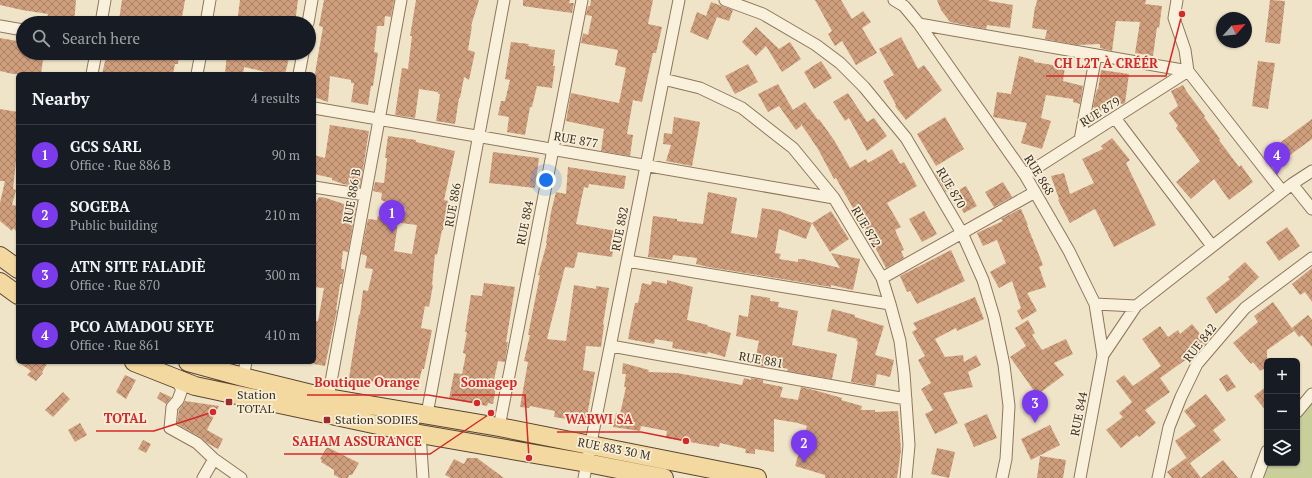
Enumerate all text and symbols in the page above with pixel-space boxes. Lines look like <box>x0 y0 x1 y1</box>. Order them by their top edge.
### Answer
north arrow <box>1216 12 1252 48</box>
search box <box>16 16 316 60</box>
icon: search <box>30 27 52 49</box>
text: Search here <box>62 28 140 48</box>
callout: CH L2T À CRÉÉR <box>1046 51 1166 76</box>
text: CH L2T À CRÉÉR <box>1054 54 1158 72</box>
text: Nearby <box>32 87 90 110</box>
text: 4 results <box>251 89 300 107</box>
street label: RUE 879 <box>1077 93 1123 130</box>
street label: RUE 877 <box>553 128 599 151</box>
text: GCS SARL <box>70 136 141 156</box>
pin: 4 <box>1264 142 1290 175</box>
text: 1 <box>41 146 49 164</box>
text: 90 m <box>272 146 300 164</box>
street label: RUE 868 <box>1021 152 1058 198</box>
text: Office · Rue 886 B <box>70 156 171 174</box>
street label: RUE 870 <box>933 165 969 211</box>
street label: RUE 886 B <box>339 167 364 224</box>
your location <box>536 170 556 190</box>
street label: RUE 886 <box>441 181 464 228</box>
text: SOGEBA <box>70 196 130 216</box>
street label: RUE 884 <box>513 199 536 246</box>
pin: 1 <box>379 200 405 233</box>
street label: RUE 872 <box>848 204 884 250</box>
street label: RUE 882 <box>608 205 631 252</box>
text: 2 <box>41 206 49 224</box>
text: 210 m <box>265 206 300 224</box>
text: Public building <box>70 216 157 234</box>
text: ATN SITE FALADIÈ <box>70 256 206 276</box>
text: 3 <box>41 266 49 284</box>
text: 300 m <box>265 266 300 284</box>
text: Office · Rue 870 <box>70 276 160 294</box>
text: PCO AMADOU SEYE <box>70 316 214 336</box>
street label: RUE 842 <box>1180 320 1219 365</box>
text: 4 <box>41 326 49 344</box>
text: 410 m <box>265 326 300 344</box>
text: Office · Rue 861 <box>70 336 160 354</box>
street label: RUE 881 <box>738 348 784 371</box>
map controls <box>1264 358 1300 466</box>
button: + <box>1264 358 1300 394</box>
callout: Boutique Orange <box>307 370 428 395</box>
callout: Somagep <box>452 370 525 395</box>
text: Boutique Orange <box>314 373 420 391</box>
text: Somagep <box>461 373 517 391</box>
place label: Station TOTAL <box>237 387 276 416</box>
pin: 3 <box>1022 390 1048 423</box>
street label: RUE 844 <box>1067 390 1090 437</box>
button: − <box>1264 394 1300 430</box>
marker: Station TOTAL <box>224 397 234 407</box>
callout: TOTAL <box>96 406 154 431</box>
callout: WARWI SA <box>557 407 641 432</box>
text: TOTAL <box>104 409 147 427</box>
text: WARWI SA <box>565 410 634 428</box>
place label: Station SODIES <box>335 412 418 427</box>
marker: Station SODIES <box>322 415 332 425</box>
callout: SAHAM ASSURANCE <box>284 429 430 454</box>
pin: 2 <box>791 430 817 463</box>
button: layers <box>1264 430 1300 466</box>
text: SAHAM ASSURANCE <box>292 432 422 450</box>
street label: RUE 883 30 M <box>576 434 652 463</box>

